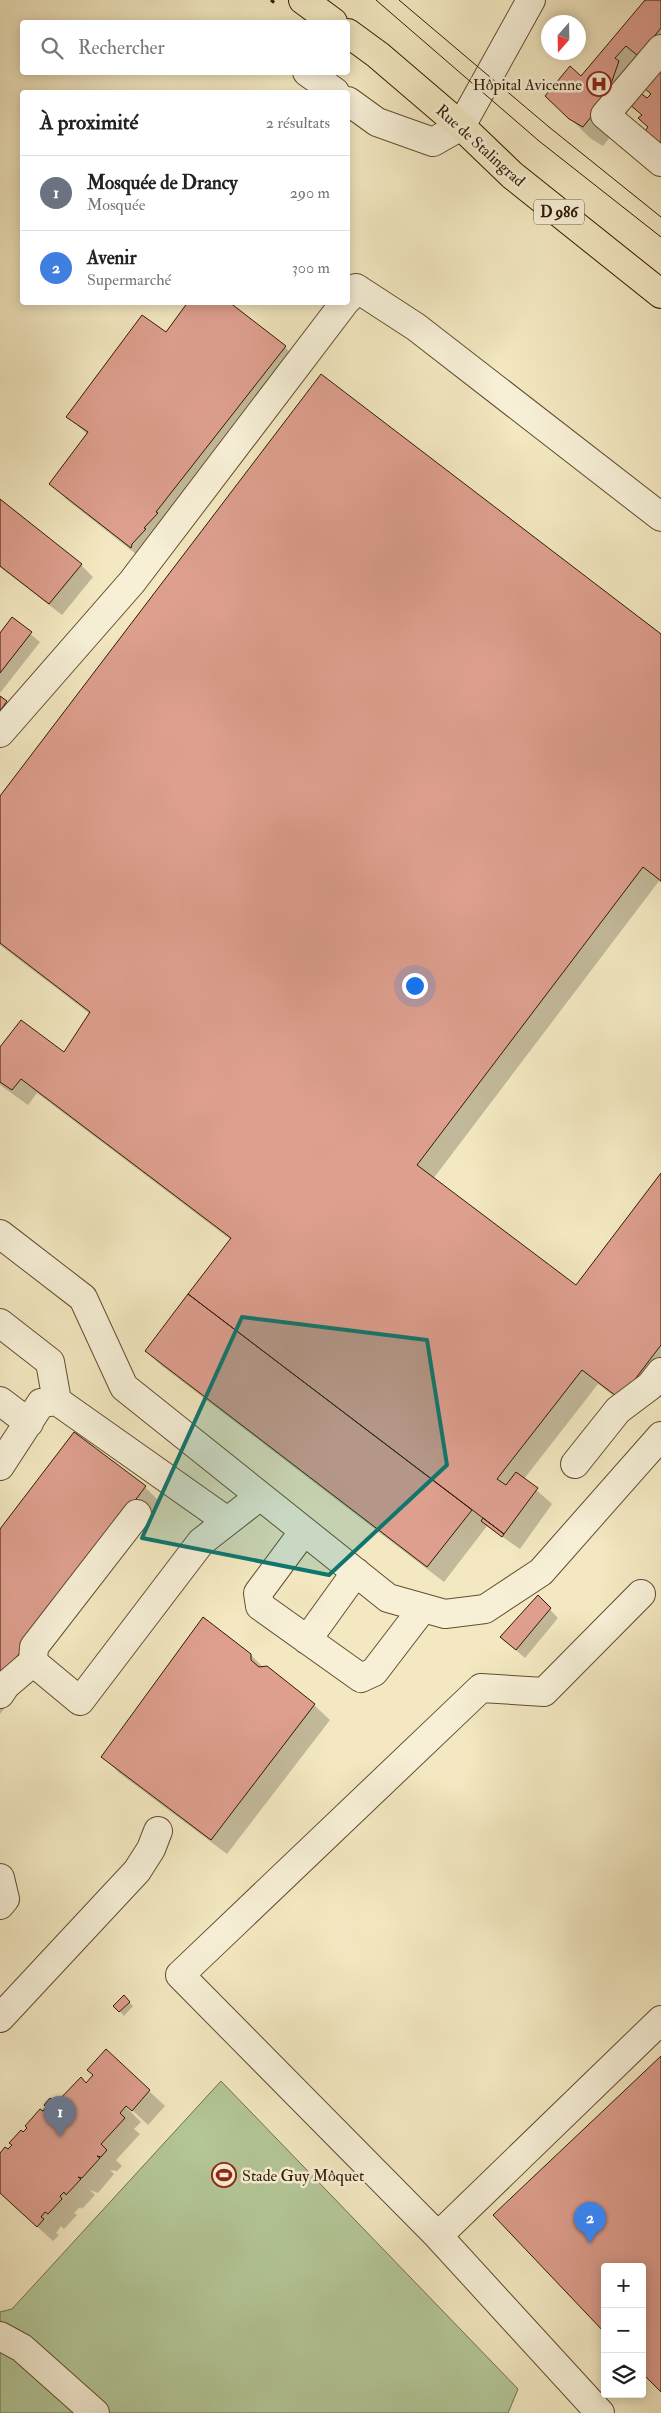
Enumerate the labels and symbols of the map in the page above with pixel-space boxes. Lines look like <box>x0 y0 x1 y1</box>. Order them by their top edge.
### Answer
north arrow <box>541 15 586 60</box>
hospital icon: Hôpital Avicenne <box>586 71 612 97</box>
place label: Hôpital Avicenne <box>473 75 582 96</box>
street label: Rue de Stalingrad <box>432 100 529 191</box>
road number: D 986 <box>534 200 584 224</box>
your location <box>402 973 428 999</box>
pin: 1 <box>44 2096 76 2137</box>
sports icon: Stade Guy Môquet <box>211 2162 237 2188</box>
place label: Stade Guy Môquet <box>242 2166 364 2186</box>
pin: 2 <box>574 2202 606 2243</box>

